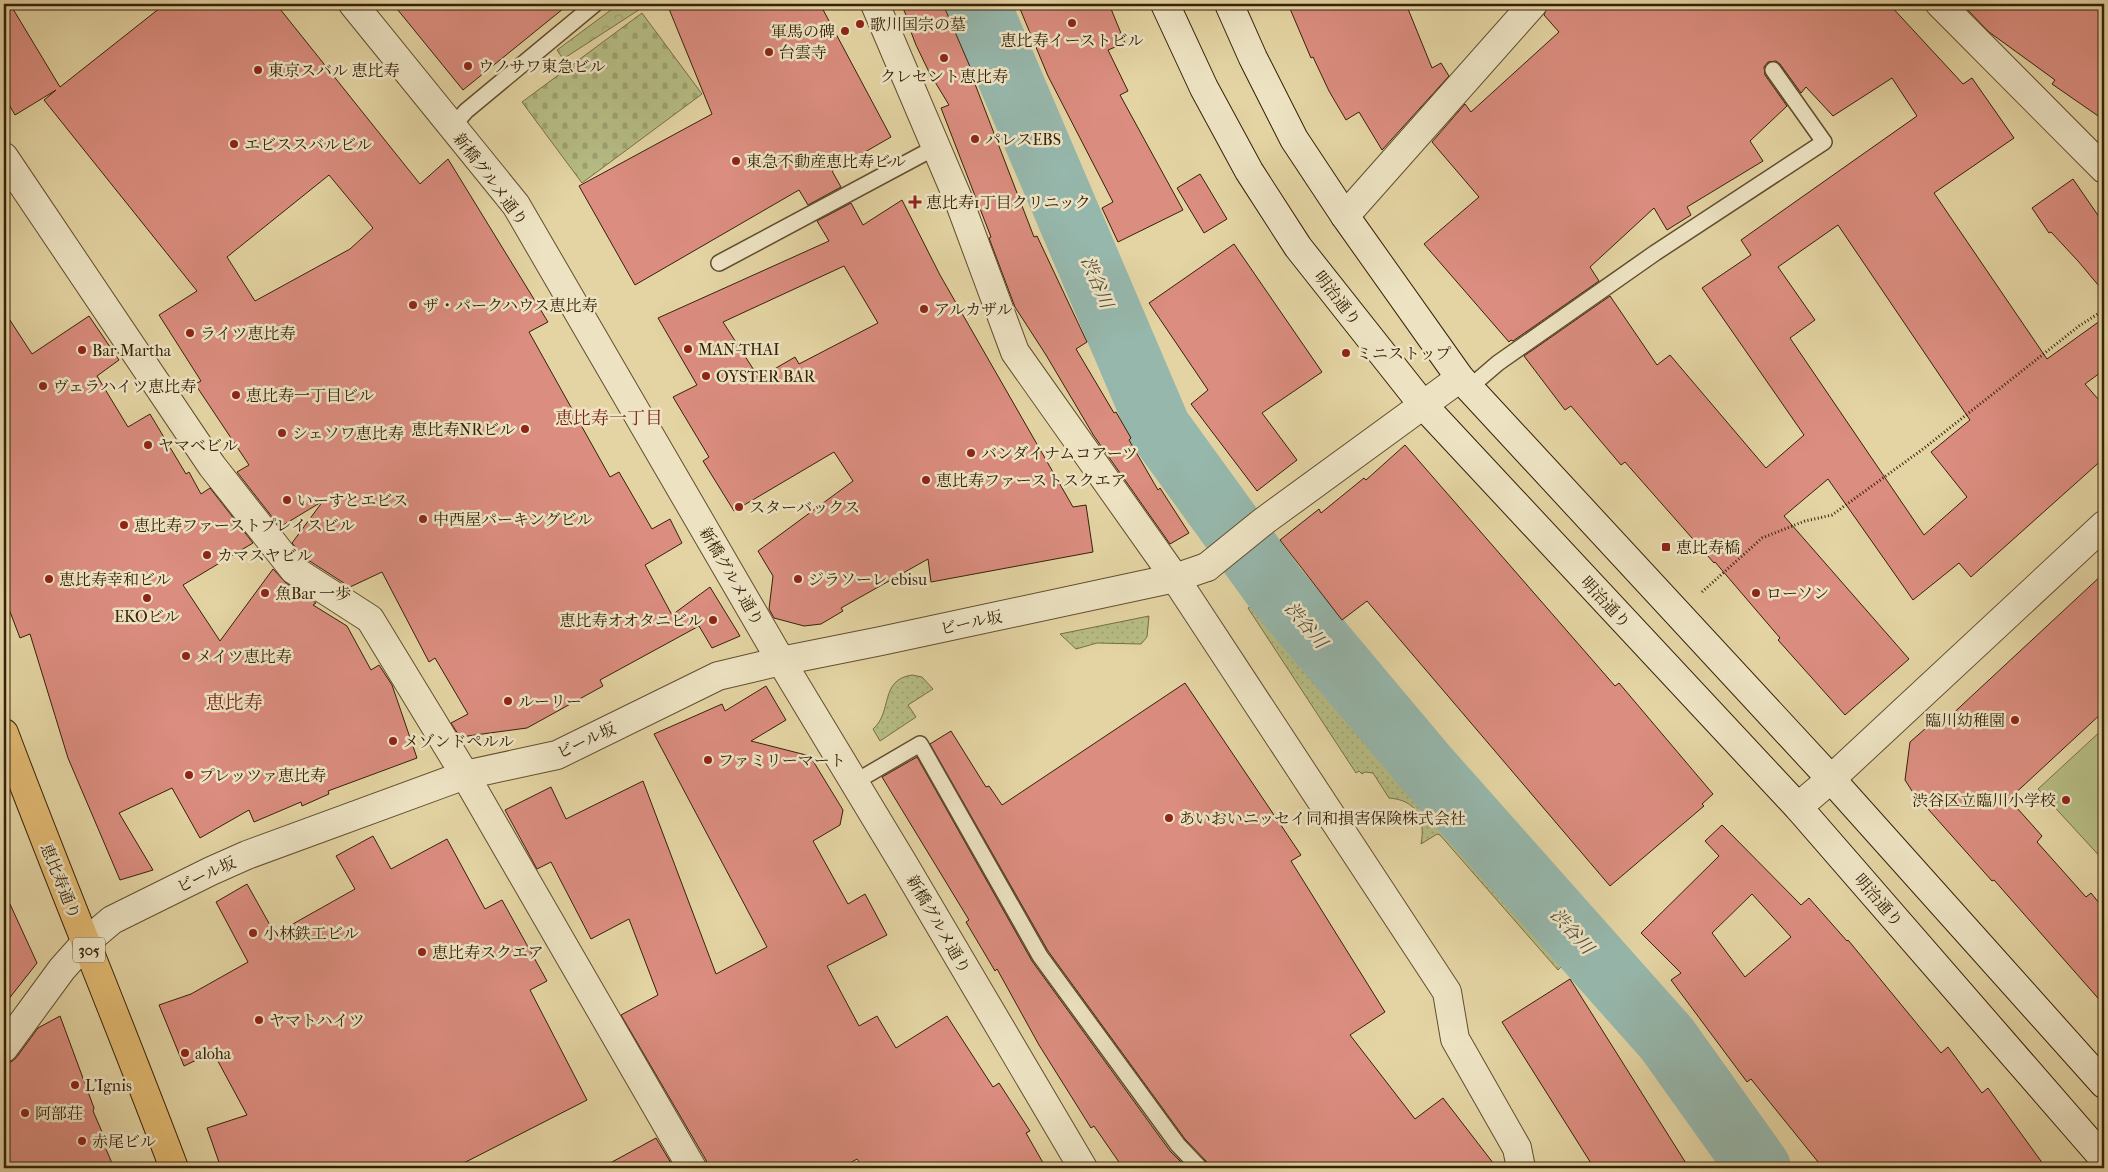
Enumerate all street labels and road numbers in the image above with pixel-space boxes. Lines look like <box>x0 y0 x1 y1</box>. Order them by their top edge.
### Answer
street label: 新橋グルメ通り <box>450 129 532 229</box>
street label: 明治通り <box>1310 267 1365 329</box>
street label: 新橋グルメ通り <box>696 523 768 629</box>
street label: 明治通り <box>1577 572 1634 632</box>
street label: ビール坂 <box>938 607 1004 638</box>
street label: ビール坂 <box>554 719 619 762</box>
street label: 恵比寿通り <box>37 841 84 922</box>
street label: ビール坂 <box>174 853 239 896</box>
street label: 明治通り <box>1850 870 1907 931</box>
street label: 新橋グルメ通り <box>903 871 975 977</box>
road number: 305 <box>73 938 105 962</box>

